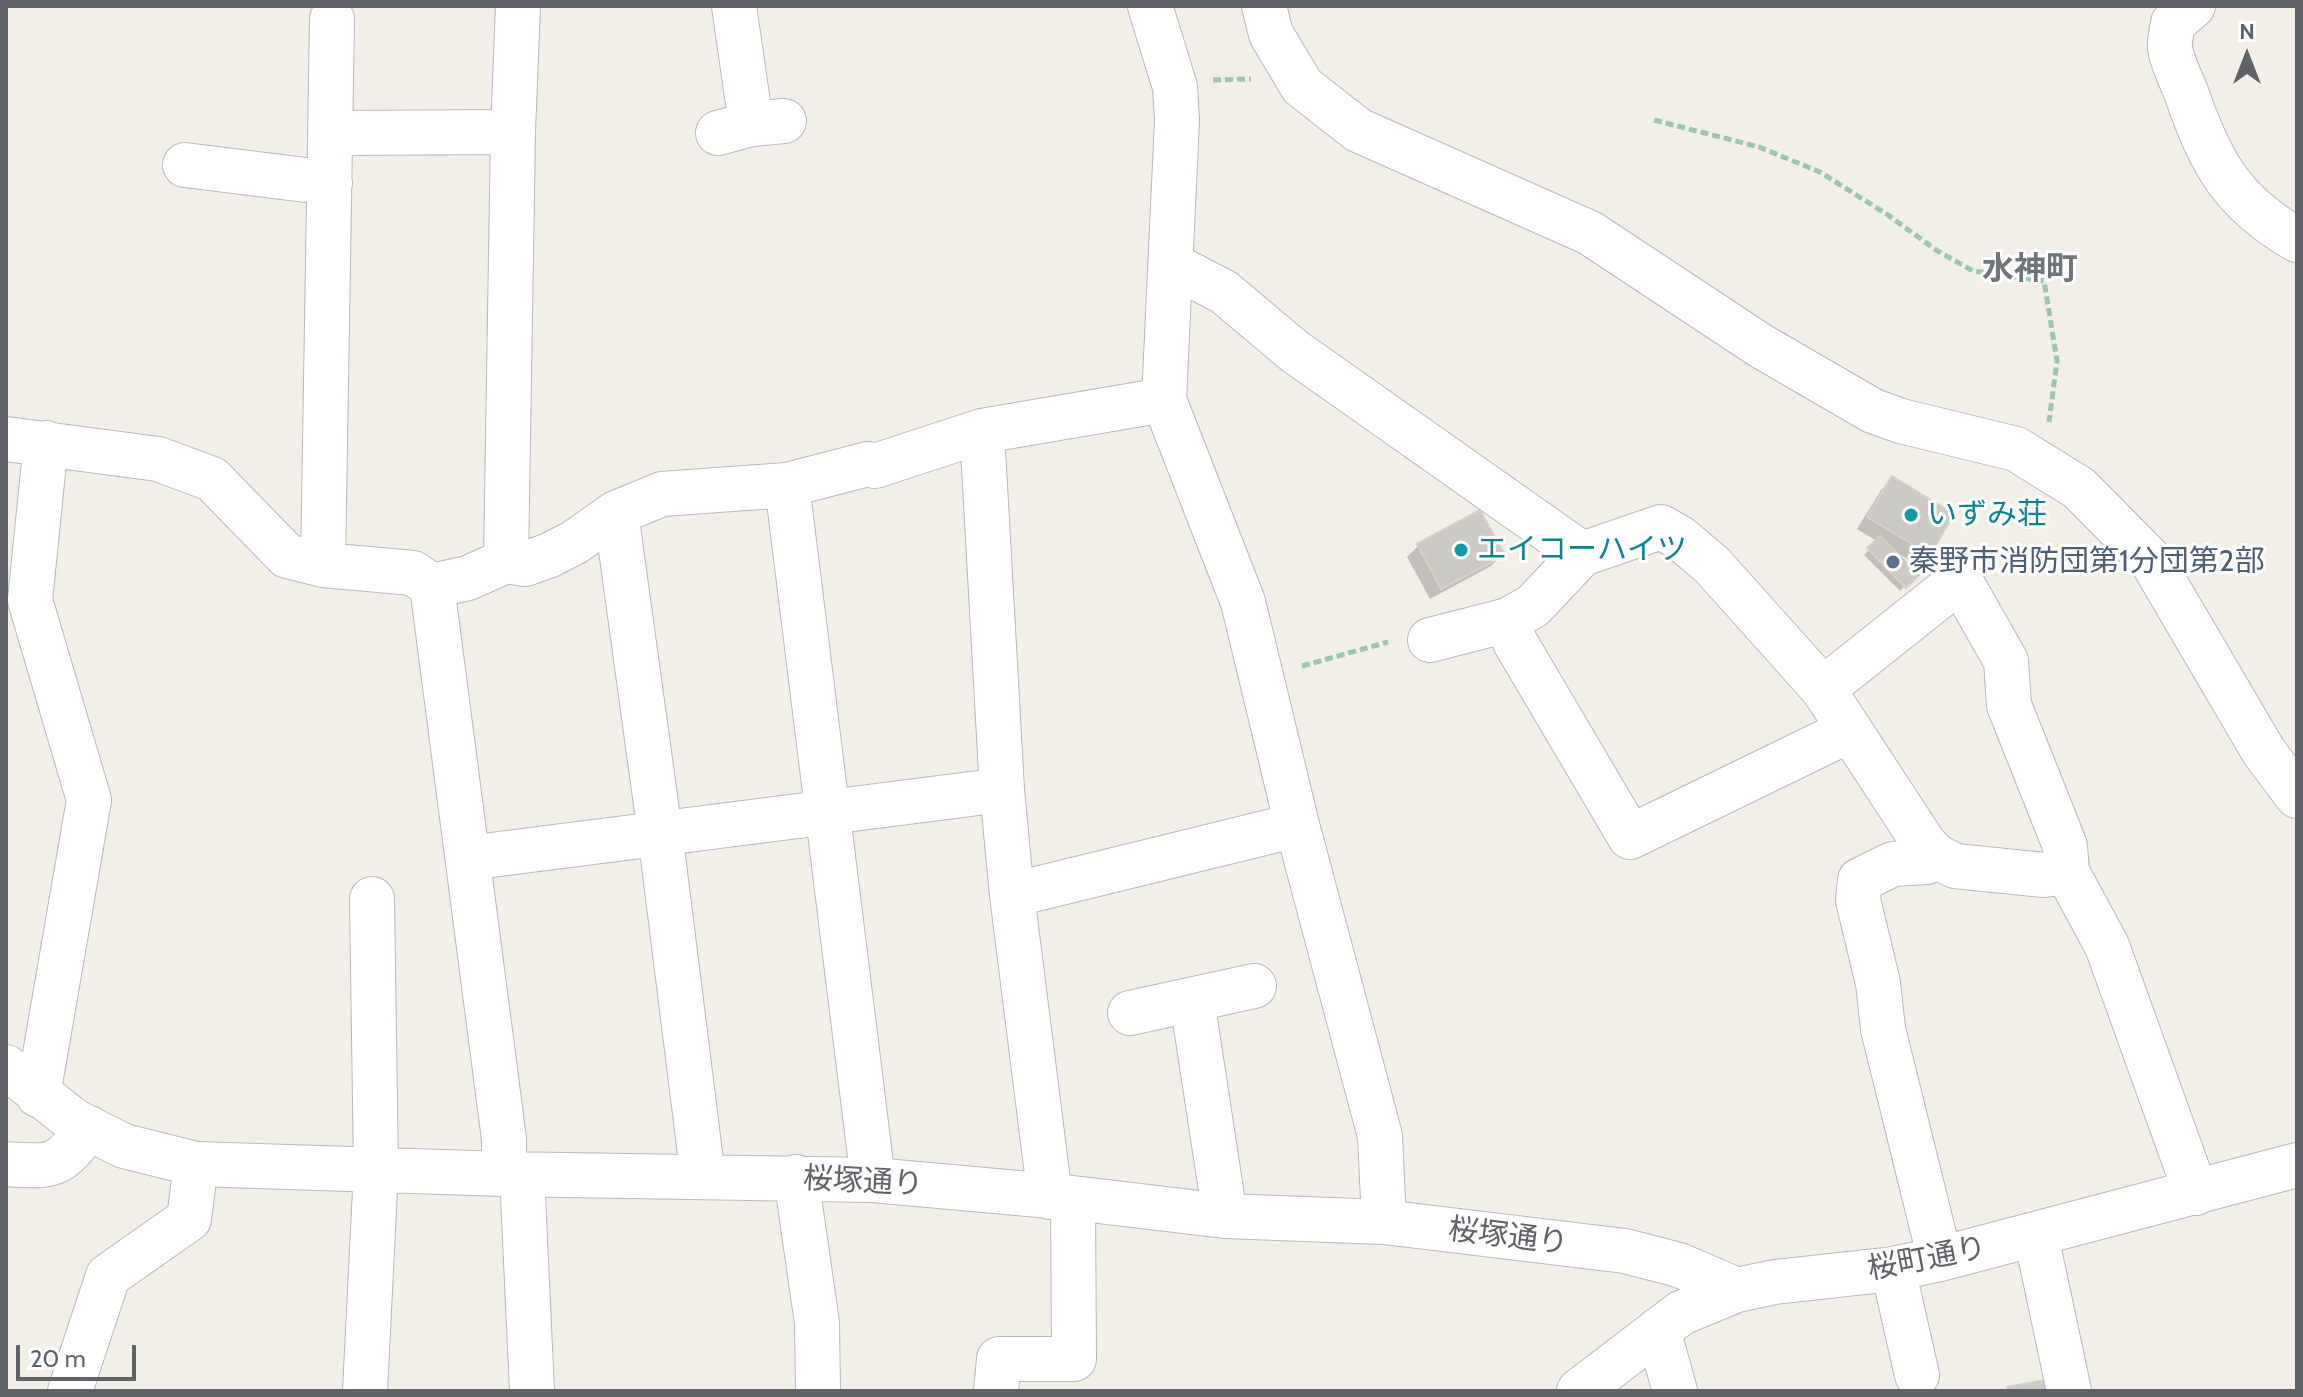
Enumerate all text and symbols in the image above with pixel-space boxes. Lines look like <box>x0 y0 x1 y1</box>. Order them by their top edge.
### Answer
north arrow <box>2207 16 2287 96</box>
text: N <box>2239 18 2255 45</box>
district label: 水神町 <box>1982 251 2078 289</box>
place label: いずみ荘 <box>1927 497 2047 533</box>
marker: いずみ荘 <box>1902 506 1920 524</box>
place label: エイコーハイツ <box>1477 532 1687 568</box>
marker: エイコーハイツ <box>1452 541 1470 559</box>
place label: 秦野市消防団第1分団第2部 <box>1909 544 2264 580</box>
marker: 秦野市消防団第1分団第2部 <box>1884 553 1902 571</box>
street label: 桜塚通り <box>802 1161 924 1203</box>
street label: 桜塚通り <box>1446 1212 1570 1262</box>
street label: 桜町通り <box>1865 1230 1989 1288</box>
scale bar <box>20 1329 140 1379</box>
text: 20 m <box>30 1344 86 1373</box>

